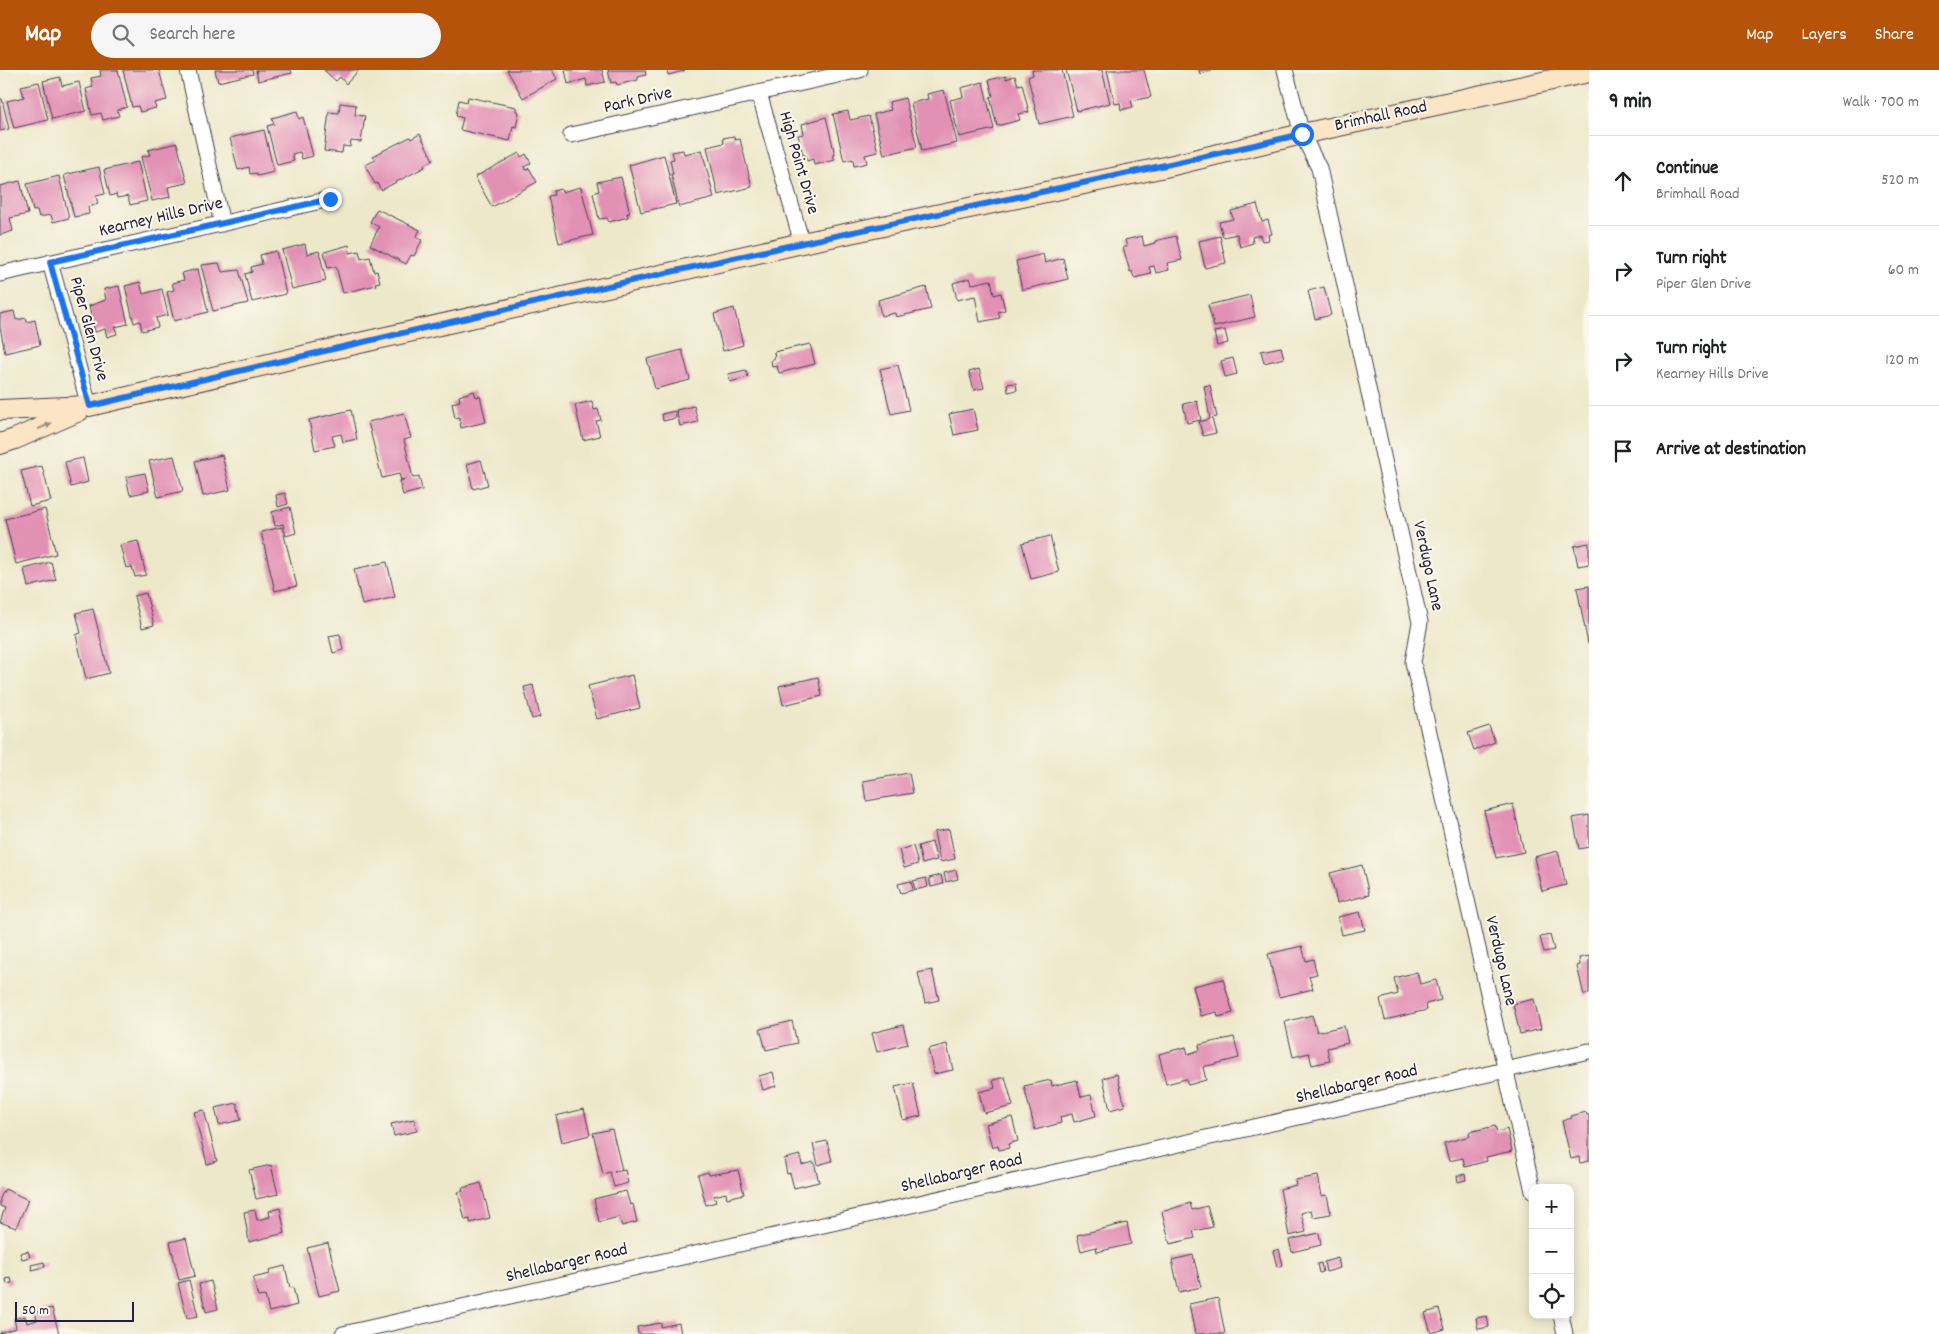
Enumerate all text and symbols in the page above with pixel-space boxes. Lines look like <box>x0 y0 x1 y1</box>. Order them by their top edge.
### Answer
search box <box>91 13 441 58</box>
text: Map <box>25 18 61 52</box>
icon: search <box>109 21 137 49</box>
text: Search here <box>149 22 235 49</box>
text: Map <box>1746 23 1773 48</box>
text: Layers <box>1801 23 1847 48</box>
text: Share <box>1875 23 1914 48</box>
street label: Park Drive <box>601 81 675 121</box>
text: 9 min <box>1609 88 1651 118</box>
text: Walk · 700 m <box>1843 91 1919 114</box>
street label: Brimhall Road <box>1332 95 1430 139</box>
street label: High Point Drive <box>771 109 825 217</box>
route start <box>1291 123 1314 146</box>
text: Continue <box>1656 156 1718 183</box>
icon: ahead <box>1609 167 1637 195</box>
text: 520 m <box>1881 169 1919 192</box>
text: Brimhall Road <box>1656 183 1739 206</box>
route end <box>319 188 342 211</box>
street label: Kearney Hills Drive <box>97 192 226 244</box>
text: Turn right <box>1656 246 1727 273</box>
icon: right <box>1609 257 1637 285</box>
text: 60 m <box>1888 259 1919 282</box>
text: Piper Glen Drive <box>1656 273 1751 296</box>
street label: Piper Glen Drive <box>62 274 114 384</box>
text: Turn right <box>1656 336 1727 363</box>
icon: right <box>1609 347 1637 375</box>
text: 120 m <box>1885 349 1919 372</box>
text: Kearney Hills Drive <box>1656 363 1768 386</box>
one-way arrow <box>38 421 52 429</box>
icon: arrive <box>1609 437 1637 465</box>
text: Arrive at destination <box>1656 437 1806 464</box>
street label: Verdugo Lane <box>1405 519 1449 613</box>
street label: Verdugo Lane <box>1478 914 1522 1008</box>
street label: Shellabarger Road <box>1294 1059 1420 1111</box>
street label: Shellabarger Road <box>899 1148 1025 1200</box>
map controls <box>1529 1184 1574 1319</box>
button: + <box>1529 1184 1574 1229</box>
button: − <box>1529 1229 1574 1274</box>
street label: Shellabarger Road <box>504 1238 630 1290</box>
button: locate <box>1529 1274 1574 1319</box>
scale bar <box>15 1299 134 1322</box>
text: 50 m <box>22 1301 49 1321</box>

